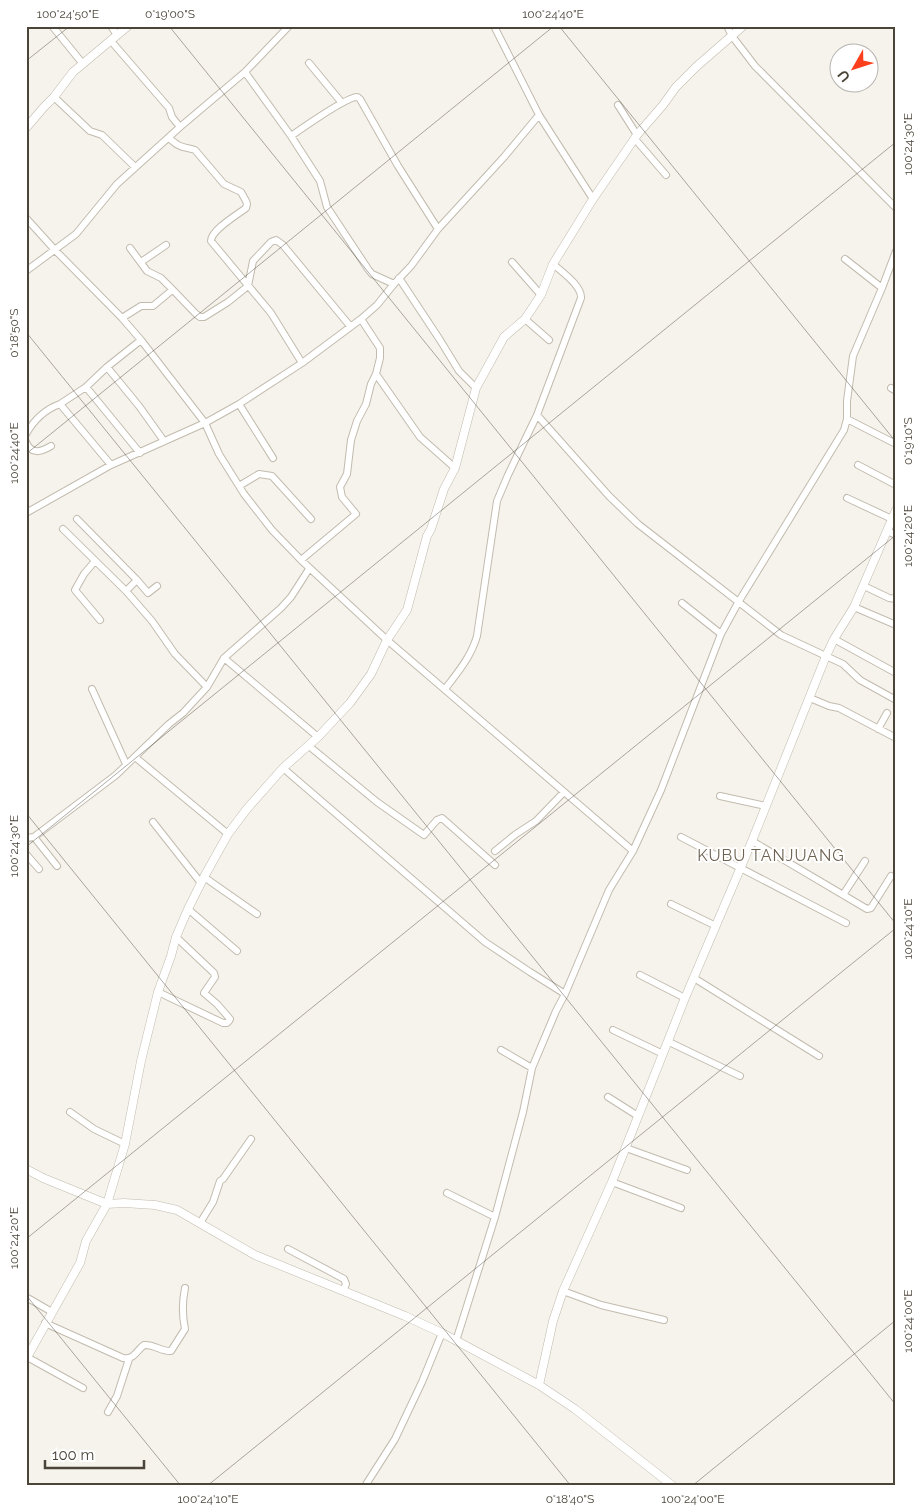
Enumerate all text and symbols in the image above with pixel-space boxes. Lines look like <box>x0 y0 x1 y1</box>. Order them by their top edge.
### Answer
text: 100°24'50"E <box>37 7 99 21</box>
text: 0°19'00"S <box>145 7 195 21</box>
text: 100°24'40"E <box>522 7 584 21</box>
north arrow <box>830 42 880 92</box>
text: U <box>834 67 853 85</box>
text: 100°24'30"E <box>901 113 915 175</box>
text: 0°18'50"S <box>7 308 21 358</box>
text: 0°19'10"S <box>901 417 915 465</box>
text: 100°24'40"E <box>7 422 21 484</box>
text: 100°24'20"E <box>901 505 915 567</box>
text: 100°24'30"E <box>7 815 21 877</box>
district label: KUBU TANJUANG <box>697 846 845 865</box>
text: 100°24'10"E <box>901 898 915 960</box>
text: 100°24'20"E <box>7 1207 21 1269</box>
text: 100°24'00"E <box>901 1289 915 1353</box>
scale bar <box>45 1437 144 1469</box>
text: 100 m <box>52 1446 94 1464</box>
text: 100°24'10"E <box>177 1492 239 1506</box>
text: 0°18'40"S <box>546 1492 594 1506</box>
text: 100°24'00"E <box>661 1492 725 1506</box>

